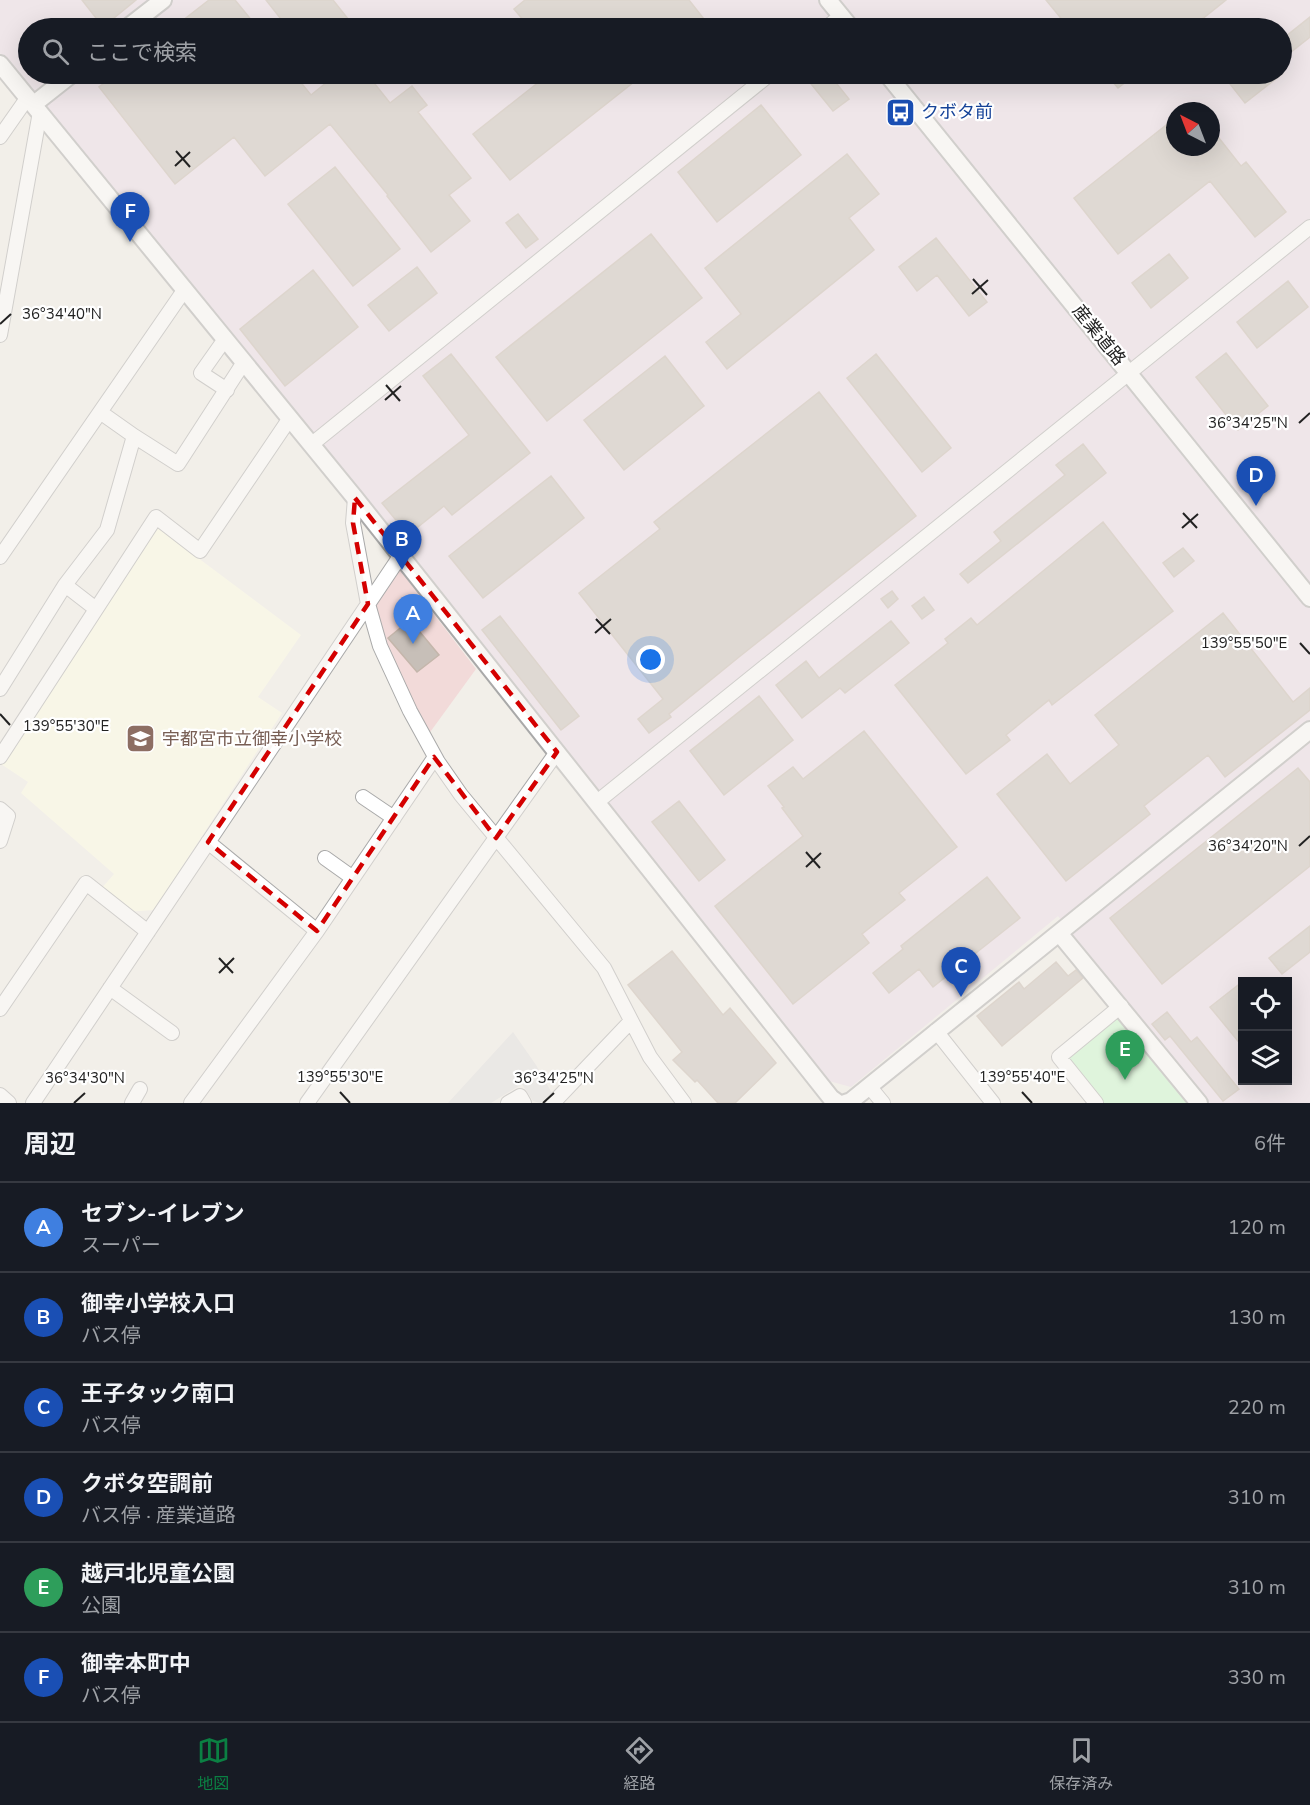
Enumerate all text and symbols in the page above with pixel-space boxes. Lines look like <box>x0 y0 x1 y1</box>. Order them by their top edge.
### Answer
search box <box>18 18 1292 84</box>
icon: search <box>39 35 72 68</box>
text: ここで検索 <box>87 38 197 68</box>
bus stop icon: クボタ前 <box>884 96 916 128</box>
place label: クボタ前 <box>921 100 993 124</box>
north arrow <box>1166 102 1220 156</box>
pin: F <box>110 192 150 242</box>
street label: 産業道路 <box>1067 299 1131 371</box>
text: 36°34'40"N <box>22 304 102 324</box>
text: 36°34'25"N <box>1208 413 1288 433</box>
pin: D <box>1236 456 1276 506</box>
pin: B <box>382 520 422 570</box>
pin: A <box>394 594 432 644</box>
text: 139°55'50"E <box>1201 633 1287 653</box>
your location <box>636 645 665 674</box>
text: 139°55'30"E <box>23 716 109 736</box>
school or university icon: 宇都宮市立御幸小学校 <box>125 723 157 755</box>
place label: 宇都宮市立御幸小学校 <box>162 727 342 751</box>
text: 36°34'20"N <box>1208 836 1288 856</box>
pin: C <box>942 948 980 997</box>
map controls <box>1238 977 1292 1085</box>
button: locate <box>1238 977 1292 1031</box>
pin: E <box>1106 1030 1144 1080</box>
button: layers <box>1238 1031 1292 1085</box>
text: 139°55'30"E <box>297 1067 383 1087</box>
text: 139°55'40"E <box>979 1067 1065 1087</box>
text: 36°34'30"N <box>45 1068 125 1088</box>
text: 36°34'25"N <box>514 1068 594 1088</box>
text: 周辺 <box>24 1127 76 1162</box>
text: 6件 <box>1254 1130 1286 1157</box>
text: セブン-イレブン <box>81 1199 245 1229</box>
text: A <box>36 1214 51 1241</box>
text: 120 m <box>1228 1214 1286 1241</box>
text: スーパー <box>81 1232 161 1259</box>
text: 御幸小学校入口 <box>81 1289 235 1319</box>
text: B <box>37 1304 50 1331</box>
text: 130 m <box>1228 1304 1286 1331</box>
text: バス停 <box>81 1322 141 1349</box>
text: 王子タック南口 <box>81 1379 235 1409</box>
text: C <box>37 1394 50 1421</box>
text: 220 m <box>1228 1394 1286 1421</box>
text: バス停 <box>81 1412 141 1439</box>
text: クボタ空調前 <box>81 1469 213 1499</box>
text: D <box>36 1484 51 1511</box>
text: 310 m <box>1228 1484 1286 1511</box>
text: バス停 · 産業道路 <box>81 1502 236 1529</box>
text: 越戸北児童公園 <box>81 1559 235 1589</box>
text: E <box>38 1574 49 1601</box>
text: 310 m <box>1228 1574 1286 1601</box>
text: 公園 <box>81 1592 121 1619</box>
text: 御幸本町中 <box>81 1649 191 1679</box>
text: F <box>38 1664 49 1691</box>
text: 330 m <box>1228 1664 1286 1691</box>
text: バス停 <box>81 1682 141 1709</box>
tab: 地図 <box>197 1734 230 1795</box>
tab: 経路 <box>623 1734 656 1795</box>
tab: 保存済み <box>1049 1734 1113 1795</box>

